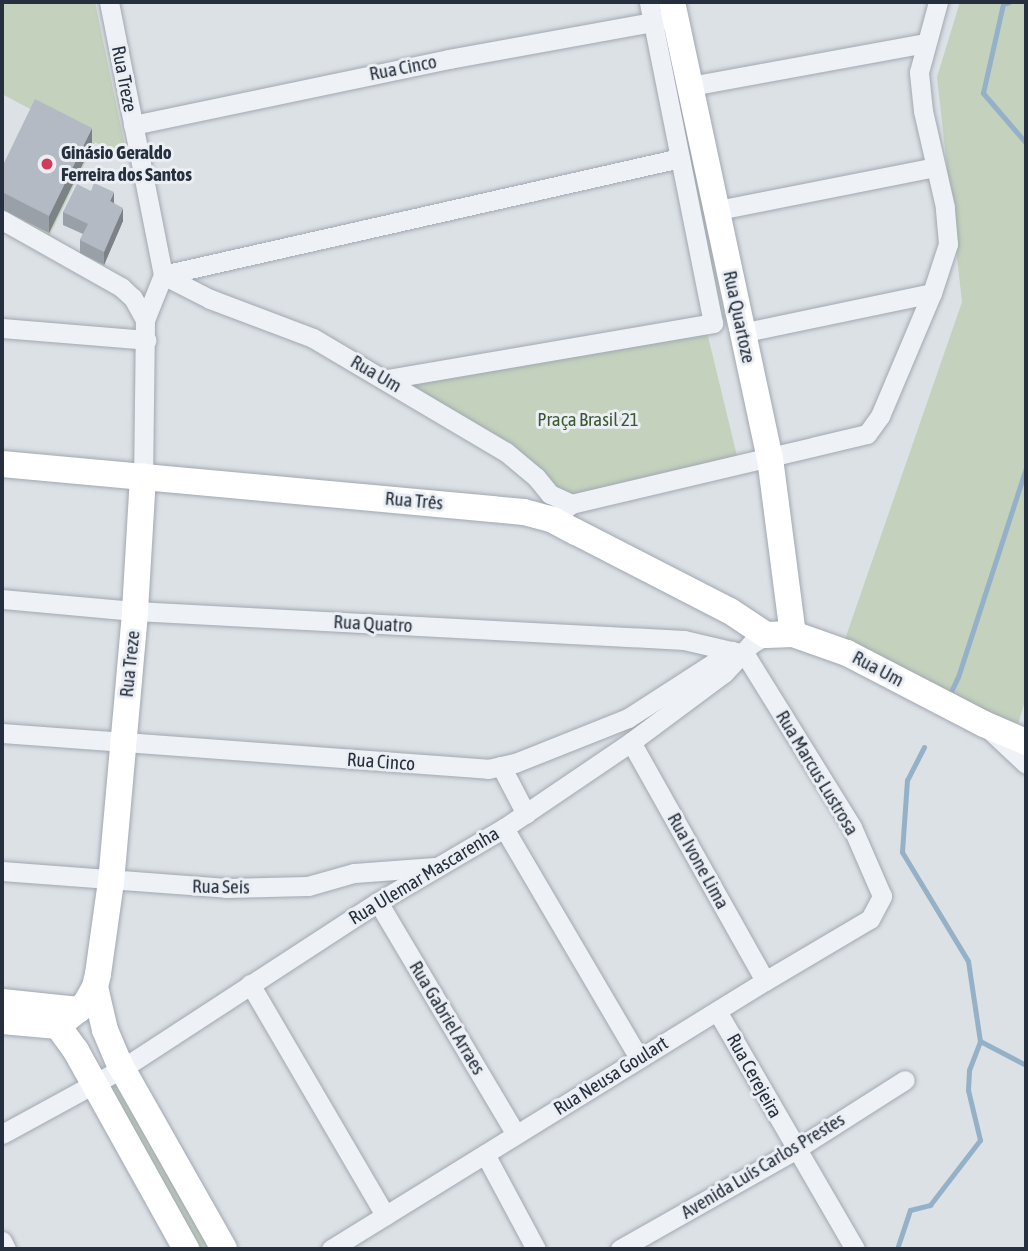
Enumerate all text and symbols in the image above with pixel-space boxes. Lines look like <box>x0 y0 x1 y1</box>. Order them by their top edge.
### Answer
street label: Rua Treze <box>106 44 142 114</box>
street label: Rua Cinco <box>367 50 439 86</box>
place label: Ginásio Geraldo Ferreira dos Santos <box>61 142 192 186</box>
marker: Ginásio Geraldo Ferreira dos Santos <box>39 156 55 172</box>
street label: Rua Quartoze <box>718 269 760 365</box>
street label: Rua Um <box>346 350 406 398</box>
park label: Praça Brasil 21 <box>537 409 639 431</box>
street label: Rua Três <box>384 487 444 515</box>
street label: Rua Quatro <box>333 611 413 637</box>
street label: Rua Treze <box>115 630 145 698</box>
street label: Rua Um <box>848 646 908 692</box>
street label: Rua Marcus Lustrosa <box>771 706 863 840</box>
street label: Rua Cinco <box>346 748 416 776</box>
street label: Rua Ivone Lima <box>662 809 734 913</box>
street label: Rua Ulemar Mascarenha <box>345 822 503 930</box>
street label: Rua Seis <box>192 875 250 899</box>
street label: Rua Gabriel Arraes <box>404 957 490 1079</box>
street label: Rua Cerejeira <box>721 1030 787 1122</box>
street label: Rua Neusa Goulart <box>550 1032 672 1120</box>
street label: Avenida Luís Carlos Prestes <box>677 1108 849 1224</box>

